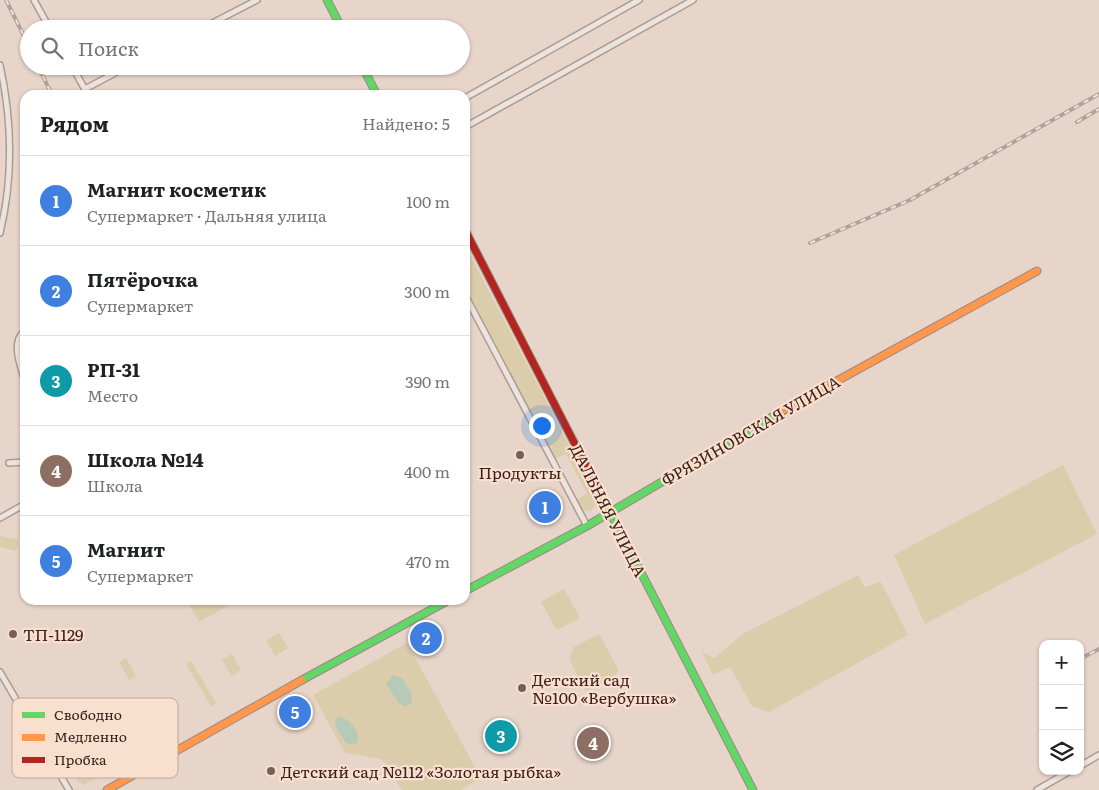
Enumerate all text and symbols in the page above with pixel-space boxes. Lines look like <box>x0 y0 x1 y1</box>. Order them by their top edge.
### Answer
search box <box>20 20 470 75</box>
icon: search <box>38 34 66 62</box>
text: Поиск <box>78 34 139 62</box>
text: Рядом <box>40 107 109 138</box>
text: Найдено: 5 <box>362 111 450 135</box>
text: Магнит косметик <box>87 175 266 203</box>
text: 1 <box>53 189 59 213</box>
text: 100 m <box>406 189 450 213</box>
text: Супермаркет · Дальняя улица <box>87 203 327 227</box>
text: Пятёрочка <box>87 265 198 293</box>
text: 2 <box>52 279 60 303</box>
text: 300 m <box>404 279 450 303</box>
text: Супермаркет <box>87 293 193 317</box>
text: РП-31 <box>87 355 140 383</box>
text: 3 <box>52 369 60 393</box>
text: 390 m <box>405 369 450 393</box>
street label: ФРЯЗИНОВСКАЯ УЛИЦА <box>656 369 844 491</box>
text: Место <box>87 383 138 407</box>
your location <box>529 413 555 439</box>
street label: ДАЛЬНЯЯ УЛИЦА <box>565 439 653 581</box>
text: Школа №14 <box>87 445 204 473</box>
marker: Продукты <box>514 449 526 461</box>
text: 4 <box>51 459 61 483</box>
text: 400 m <box>404 459 450 483</box>
place label: Продукты <box>479 460 561 484</box>
text: Школа <box>87 473 143 497</box>
pin: 1 <box>529 488 561 526</box>
text: Магнит <box>87 535 165 563</box>
text: 5 <box>52 549 60 573</box>
text: 470 m <box>406 549 450 573</box>
text: Супермаркет <box>87 563 193 587</box>
pin: 2 <box>410 619 442 657</box>
place label: ТП-1129 <box>23 622 83 646</box>
marker: ТП-1129 <box>7 628 19 640</box>
map controls <box>1039 640 1084 775</box>
button: + <box>1039 640 1084 685</box>
place label: Детский сад №100 «Вербушка» <box>532 667 677 709</box>
marker: Детский сад №100 «Вербушка» <box>516 682 528 694</box>
button: − <box>1039 685 1084 730</box>
pin: 5 <box>279 693 311 731</box>
legend <box>12 698 178 778</box>
text: Свободно <box>54 704 122 724</box>
pin: 3 <box>485 717 517 755</box>
pin: 4 <box>577 724 609 762</box>
text: Медленно <box>54 726 127 746</box>
button: layers <box>1039 730 1084 775</box>
text: Пробка <box>54 749 107 769</box>
place label: Детский сад №112 «Золотая рыбка» <box>281 759 561 783</box>
marker: Детский сад №112 «Золотая рыбка» <box>265 765 277 777</box>

